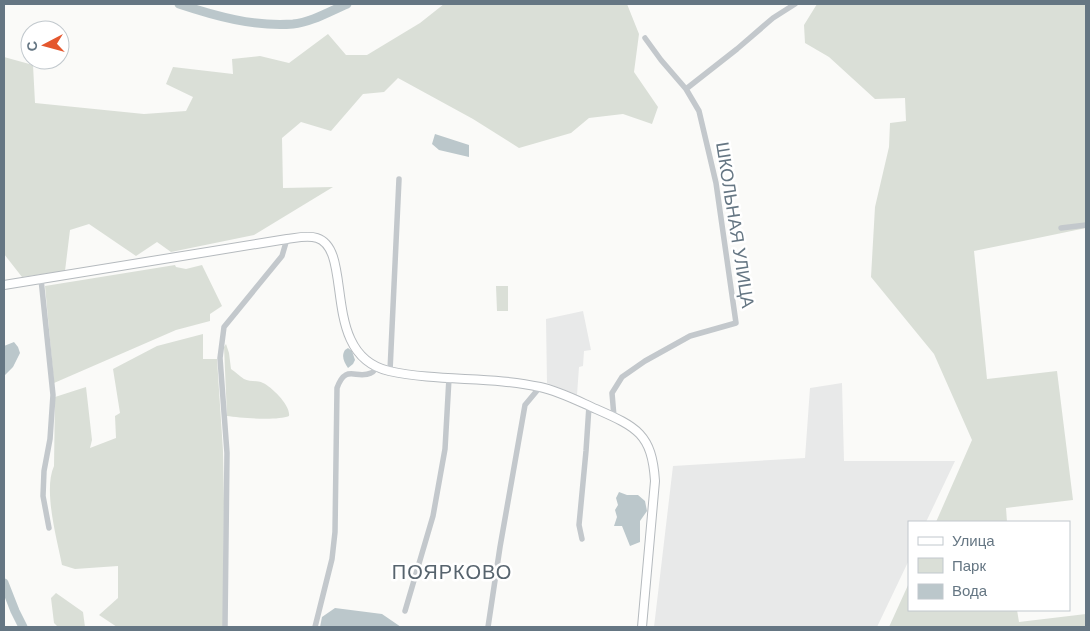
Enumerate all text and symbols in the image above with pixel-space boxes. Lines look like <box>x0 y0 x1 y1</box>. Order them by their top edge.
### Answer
north arrow <box>20 20 70 70</box>
text: С <box>24 40 41 52</box>
street label: ШКОЛЬНАЯ УЛИЦА <box>712 140 758 310</box>
legend <box>908 521 1070 611</box>
text: Улица <box>952 532 995 549</box>
text: Парк <box>952 557 986 574</box>
district label: ПОЯРКОВО <box>392 561 512 583</box>
text: Вода <box>952 582 988 599</box>

